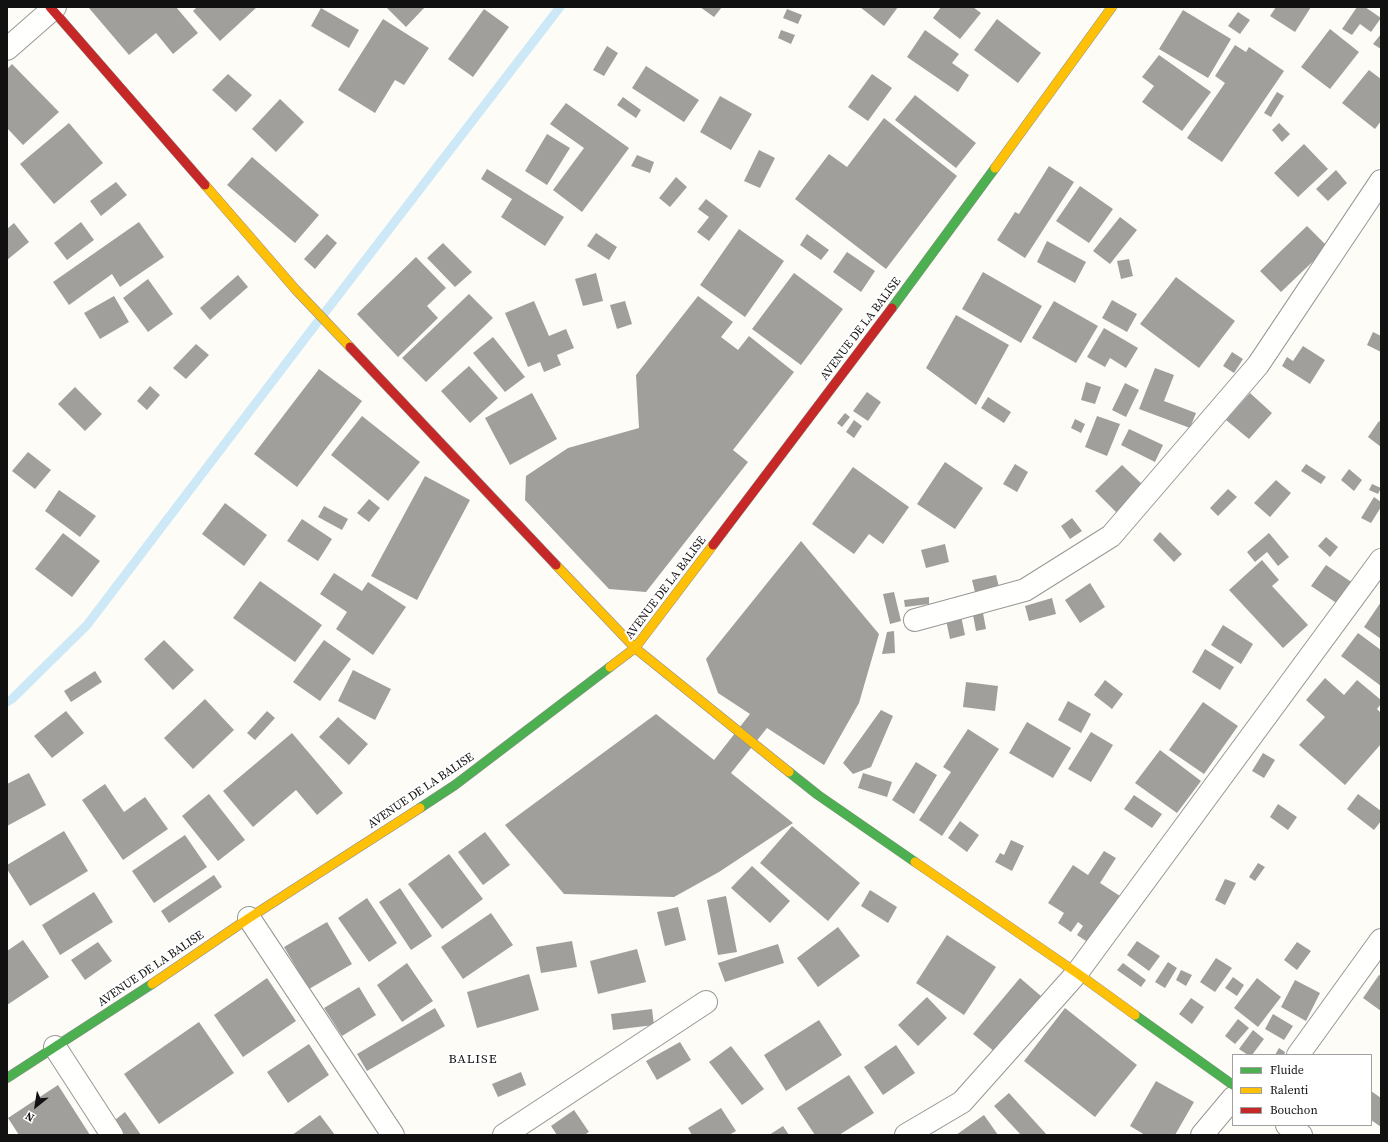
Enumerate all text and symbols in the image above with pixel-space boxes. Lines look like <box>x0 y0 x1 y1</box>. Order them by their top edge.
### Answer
street label: AVENUE DE LA BALISE <box>818 275 904 383</box>
street label: AVENUE DE LA BALISE <box>623 534 709 642</box>
street label: AVENUE DE LA BALISE <box>365 750 477 832</box>
street label: AVENUE DE LA BALISE <box>95 928 207 1010</box>
district label: BALISE <box>449 1052 497 1068</box>
legend <box>1232 1054 1372 1126</box>
text: Fluide <box>1270 1062 1304 1078</box>
text: Ralenti <box>1270 1082 1308 1098</box>
north arrow <box>16 1086 56 1126</box>
text: Bouchon <box>1270 1102 1318 1118</box>
text: N <box>23 1108 37 1125</box>

